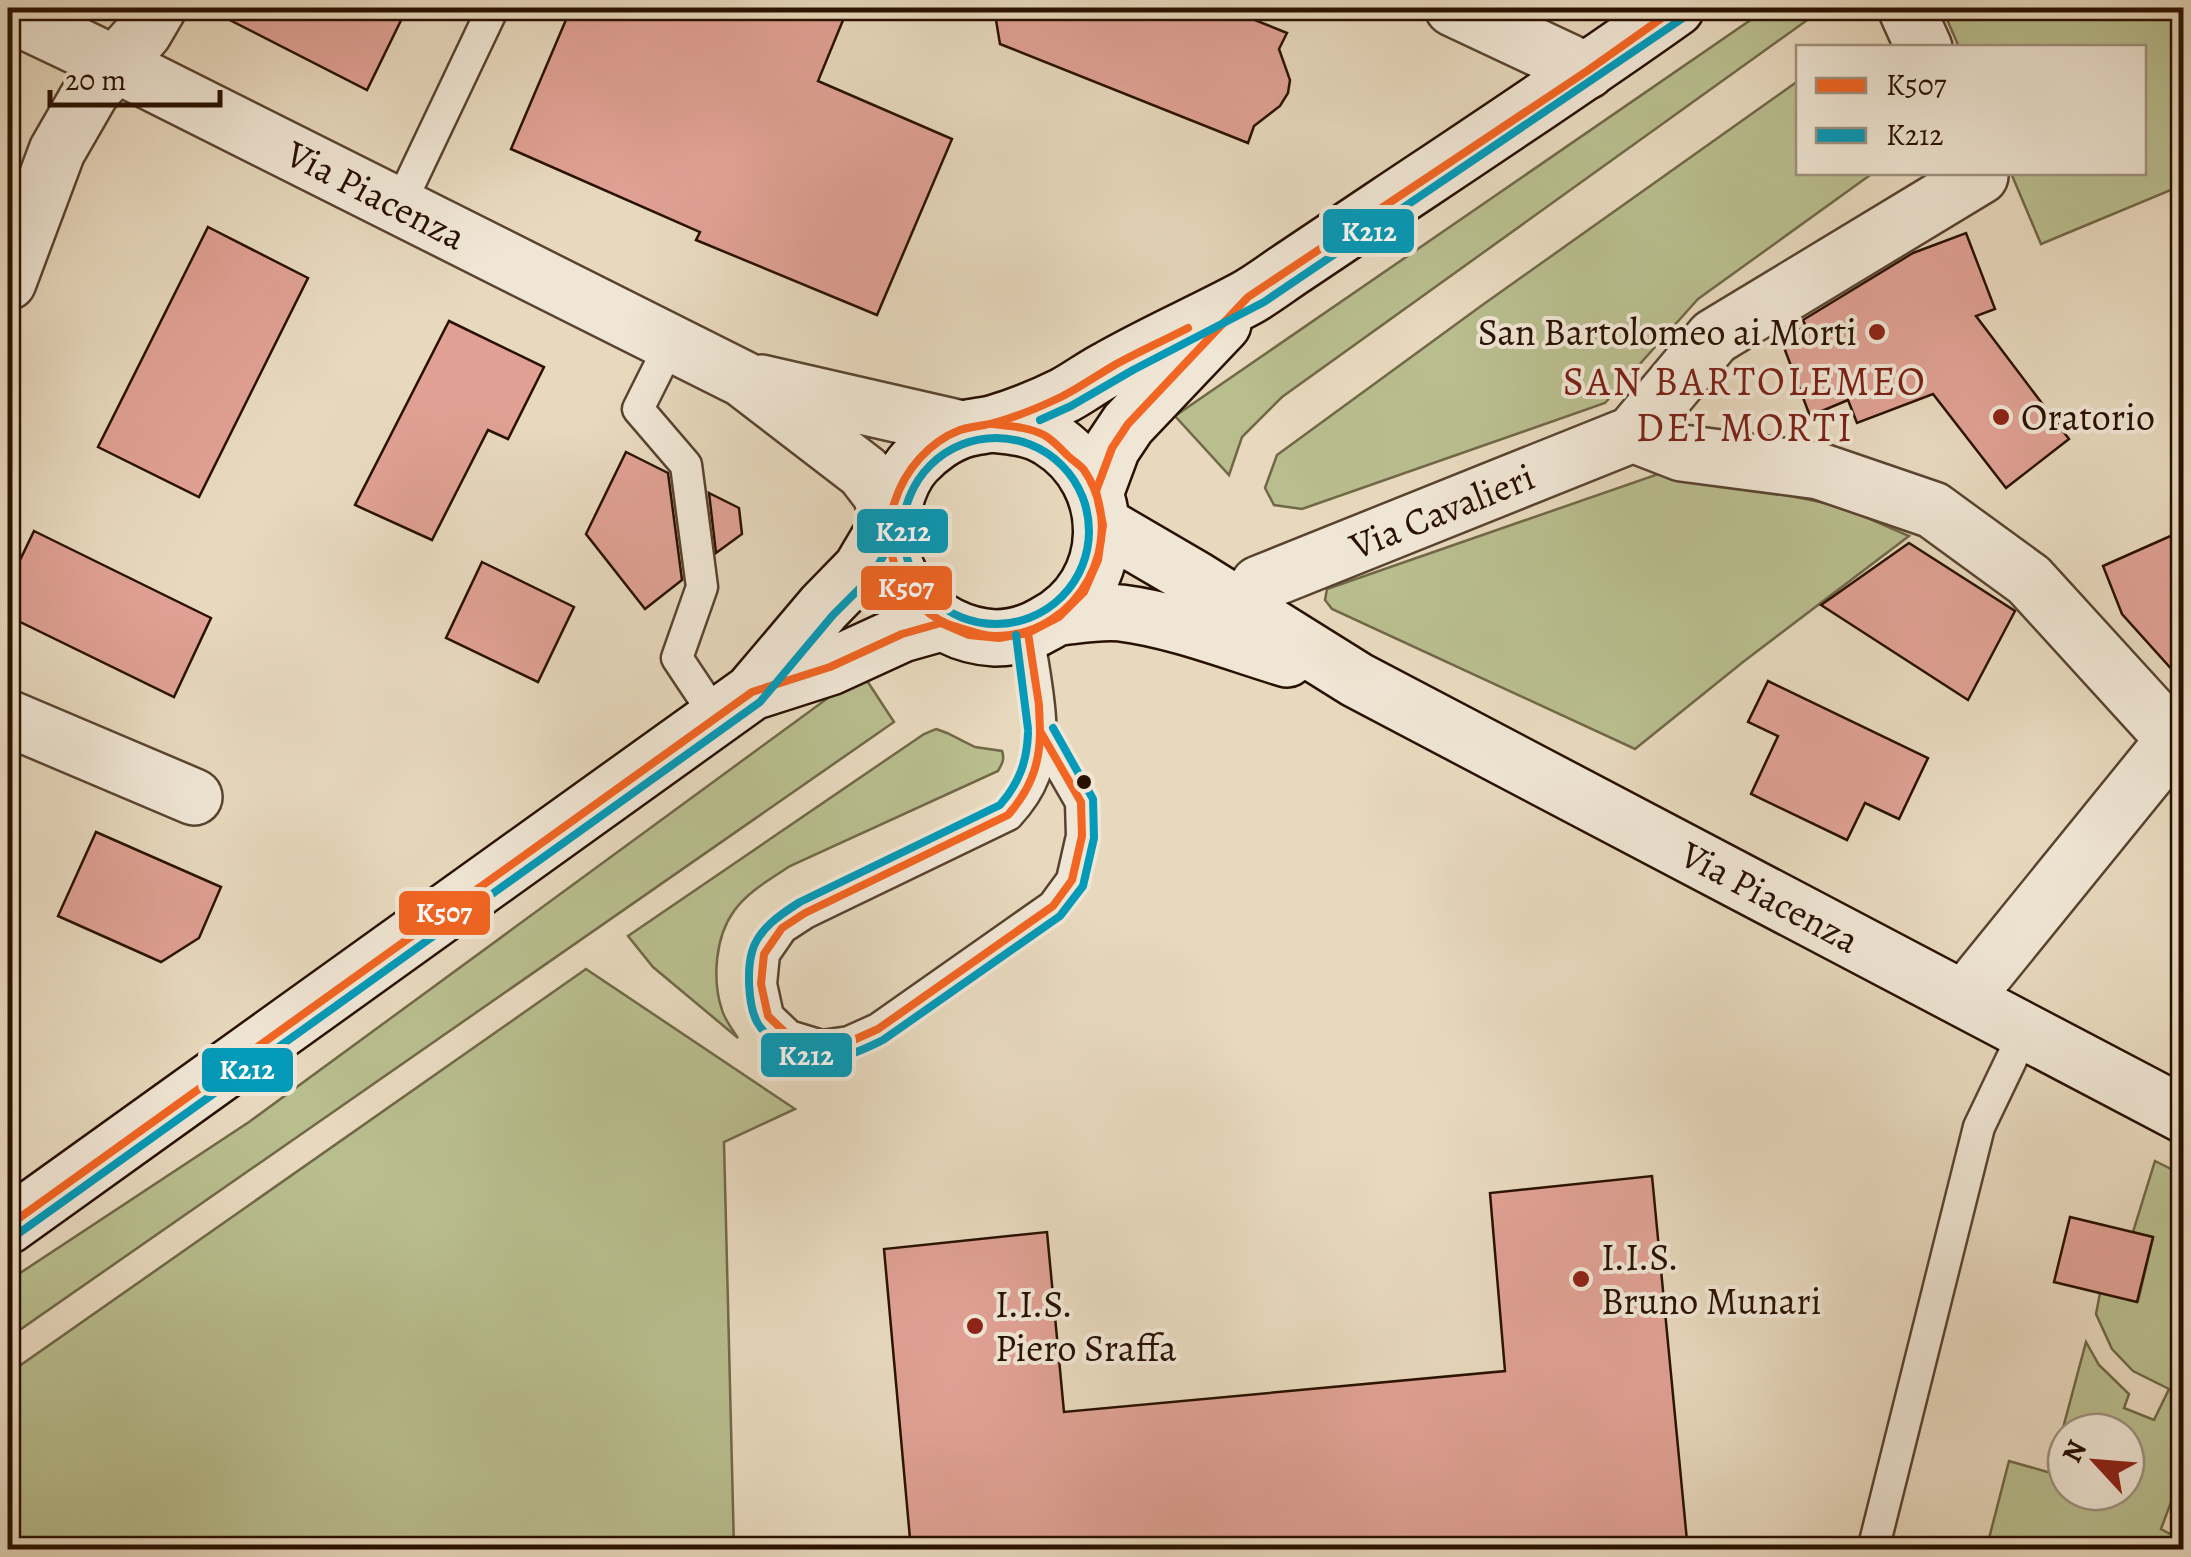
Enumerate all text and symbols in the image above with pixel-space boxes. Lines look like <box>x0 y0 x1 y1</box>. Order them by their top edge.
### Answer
scale bar <box>50 45 220 107</box>
legend <box>1796 45 2146 175</box>
text: 20 m <box>65 60 126 100</box>
text: K507 <box>1886 65 1947 105</box>
text: K212 <box>1886 115 1944 155</box>
street label: Via Piacenza <box>276 127 475 263</box>
line badge: K212 <box>1321 207 1416 255</box>
text: K212 <box>1341 213 1397 251</box>
place label: San Bartolomeo ai Morti <box>1478 306 1857 358</box>
marker: San Bartolomeo ai Morti <box>1866 321 1888 343</box>
district label: SAN BARTOLEMEO DEI MORTI <box>1563 354 1927 455</box>
place label: Oratorio <box>2021 391 2155 443</box>
marker: Oratorio <box>1990 406 2012 428</box>
street label: Via Cavalieri <box>1341 450 1542 572</box>
line badge: K212 <box>855 507 950 555</box>
text: K212 <box>875 513 931 551</box>
line badge: K507 <box>859 564 954 612</box>
text: K507 <box>878 569 934 607</box>
unlabelled marker <box>1074 772 1094 792</box>
street label: Via Piacenza <box>1671 828 1869 966</box>
line badge: K507 <box>397 889 492 937</box>
text: K507 <box>416 894 472 932</box>
line badge: K212 <box>759 1031 854 1079</box>
text: K212 <box>778 1037 834 1075</box>
line badge: K212 <box>200 1046 295 1094</box>
text: K212 <box>219 1051 275 1089</box>
place label: I.I.S. Bruno Munari <box>1601 1231 1821 1327</box>
marker: I.I.S. Bruno Munari <box>1570 1268 1592 1290</box>
place label: I.I.S. Piero Sraffa <box>995 1278 1177 1374</box>
marker: I.I.S. Piero Sraffa <box>964 1315 986 1337</box>
north arrow <box>2046 1412 2146 1512</box>
text: N <box>2053 1434 2096 1469</box>

